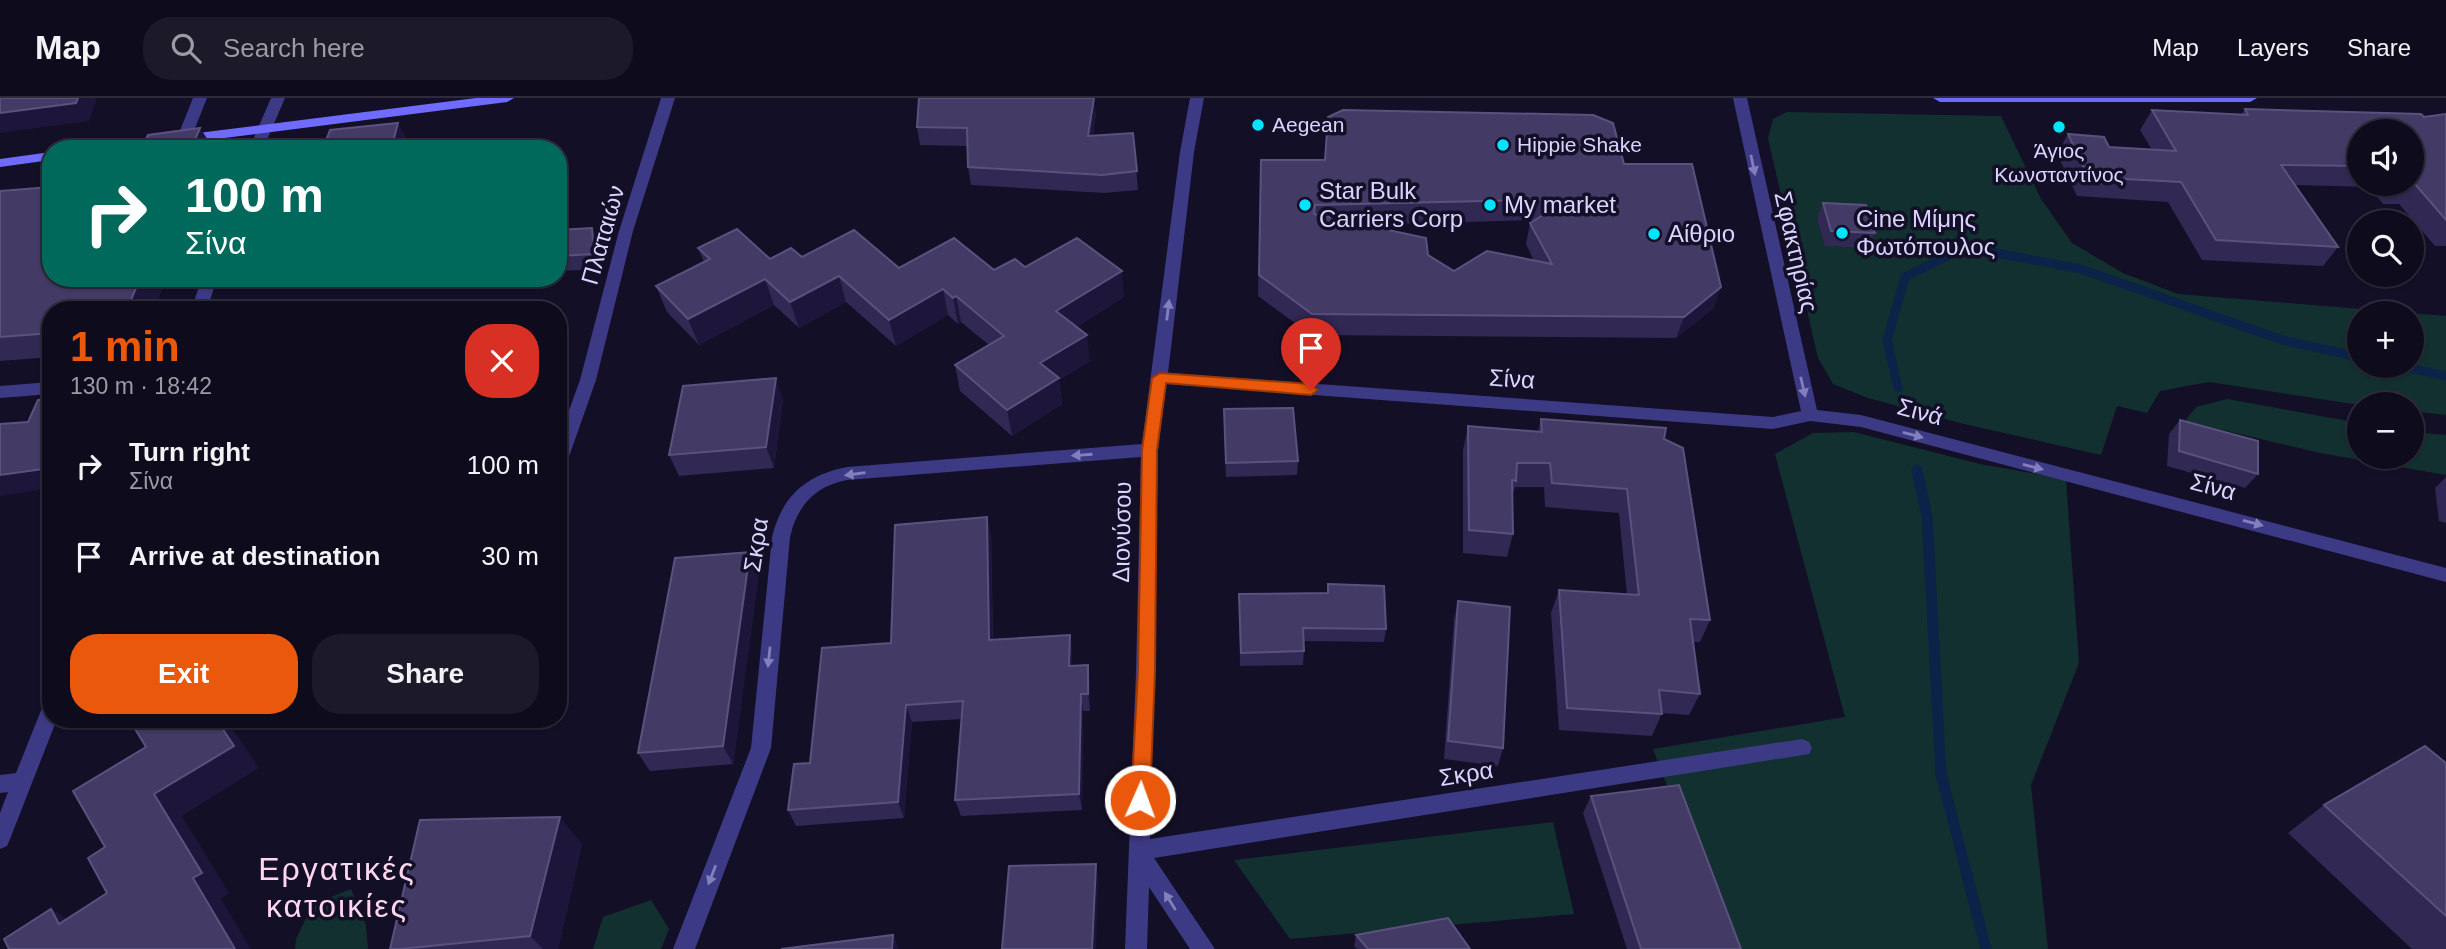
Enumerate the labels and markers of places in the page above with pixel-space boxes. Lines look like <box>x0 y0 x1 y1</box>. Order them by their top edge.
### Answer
place label: Aegean <box>1272 113 1344 136</box>
marker: Aegean <box>1250 117 1266 133</box>
marker: Άγιος Κωνσταντίνος <box>2051 119 2067 135</box>
place label: Hippie Shake <box>1517 133 1642 156</box>
marker: Hippie Shake <box>1495 137 1511 153</box>
place label: Άγιος Κωνσταντίνος <box>1994 139 2124 186</box>
place label: Star Bulk Carriers Corp <box>1319 177 1463 232</box>
place label: My market <box>1504 191 1616 218</box>
marker: Star Bulk Carriers Corp <box>1297 197 1313 213</box>
marker: My market <box>1482 197 1498 213</box>
place label: Cine Μίμης Φωτόπουλος <box>1856 205 1995 260</box>
place label: Αίθριο <box>1668 220 1735 247</box>
marker: Cine Μίμης Φωτόπουλος <box>1834 225 1850 241</box>
marker: Αίθριο <box>1646 226 1662 242</box>
pin <box>1281 318 1341 390</box>

